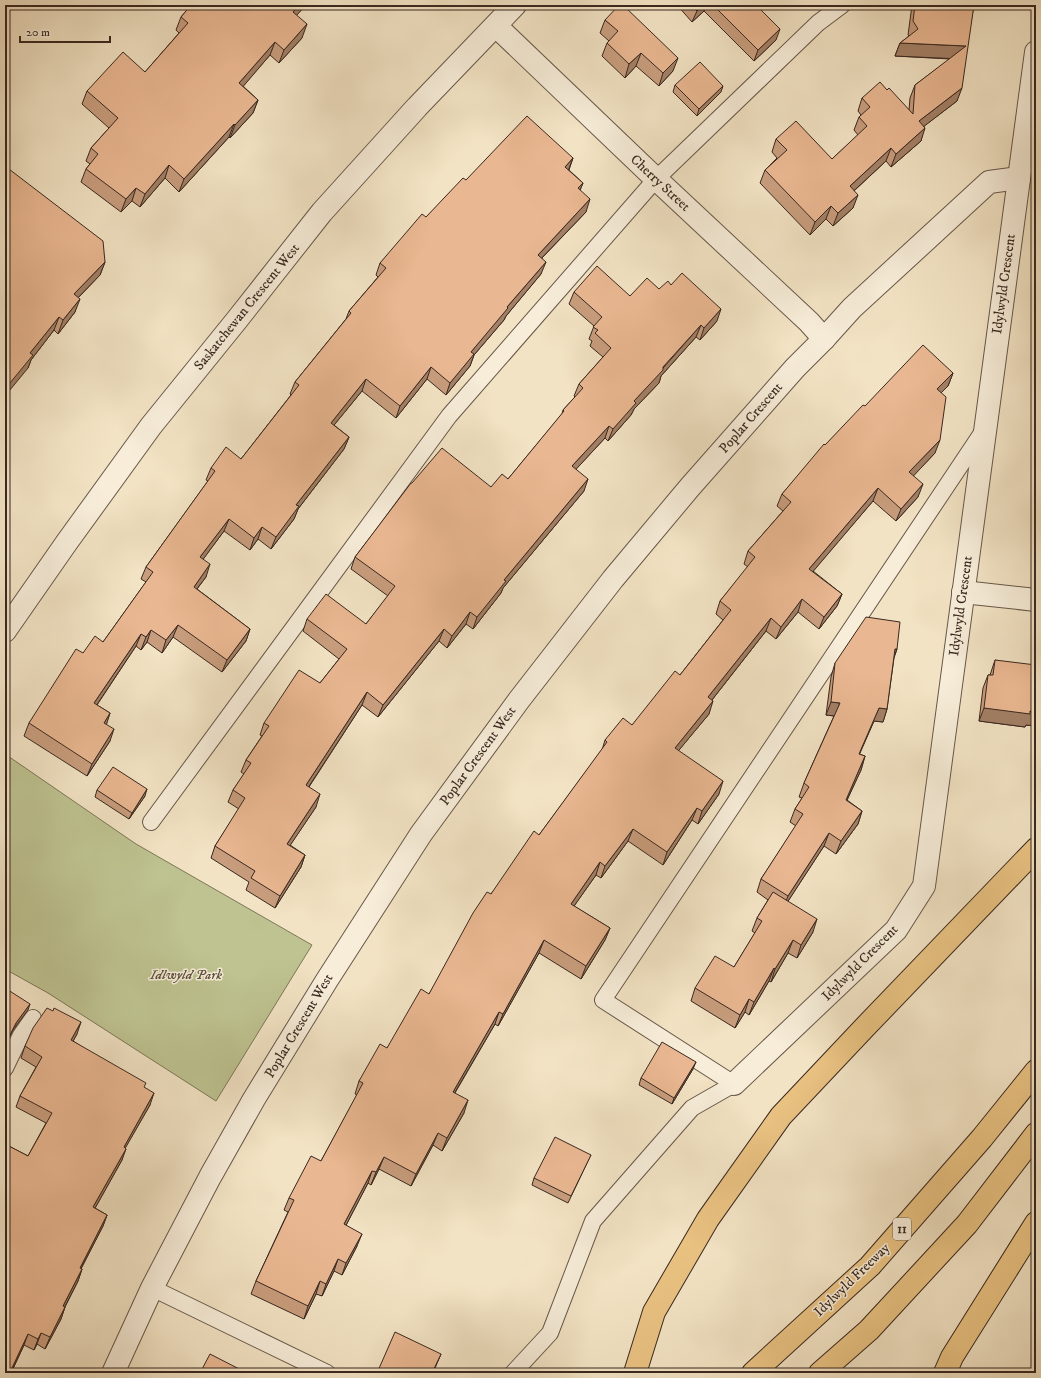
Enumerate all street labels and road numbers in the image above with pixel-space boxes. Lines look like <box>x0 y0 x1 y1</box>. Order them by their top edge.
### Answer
street label: Cherry Street <box>626 151 694 216</box>
street label: Idylwyld Crescent <box>988 232 1020 335</box>
street label: Saskatchewan Crescent West <box>190 239 304 374</box>
street label: Poplar Crescent <box>715 378 787 457</box>
street label: Idylwyld Crescent <box>945 554 977 657</box>
street label: Poplar Crescent West <box>436 702 520 809</box>
street label: Idylwyld Crescent <box>818 921 902 1005</box>
street label: Poplar Crescent West <box>261 970 338 1081</box>
road number: 11 <box>893 1218 911 1240</box>
street label: Idylwyld Freeway <box>810 1239 894 1321</box>

